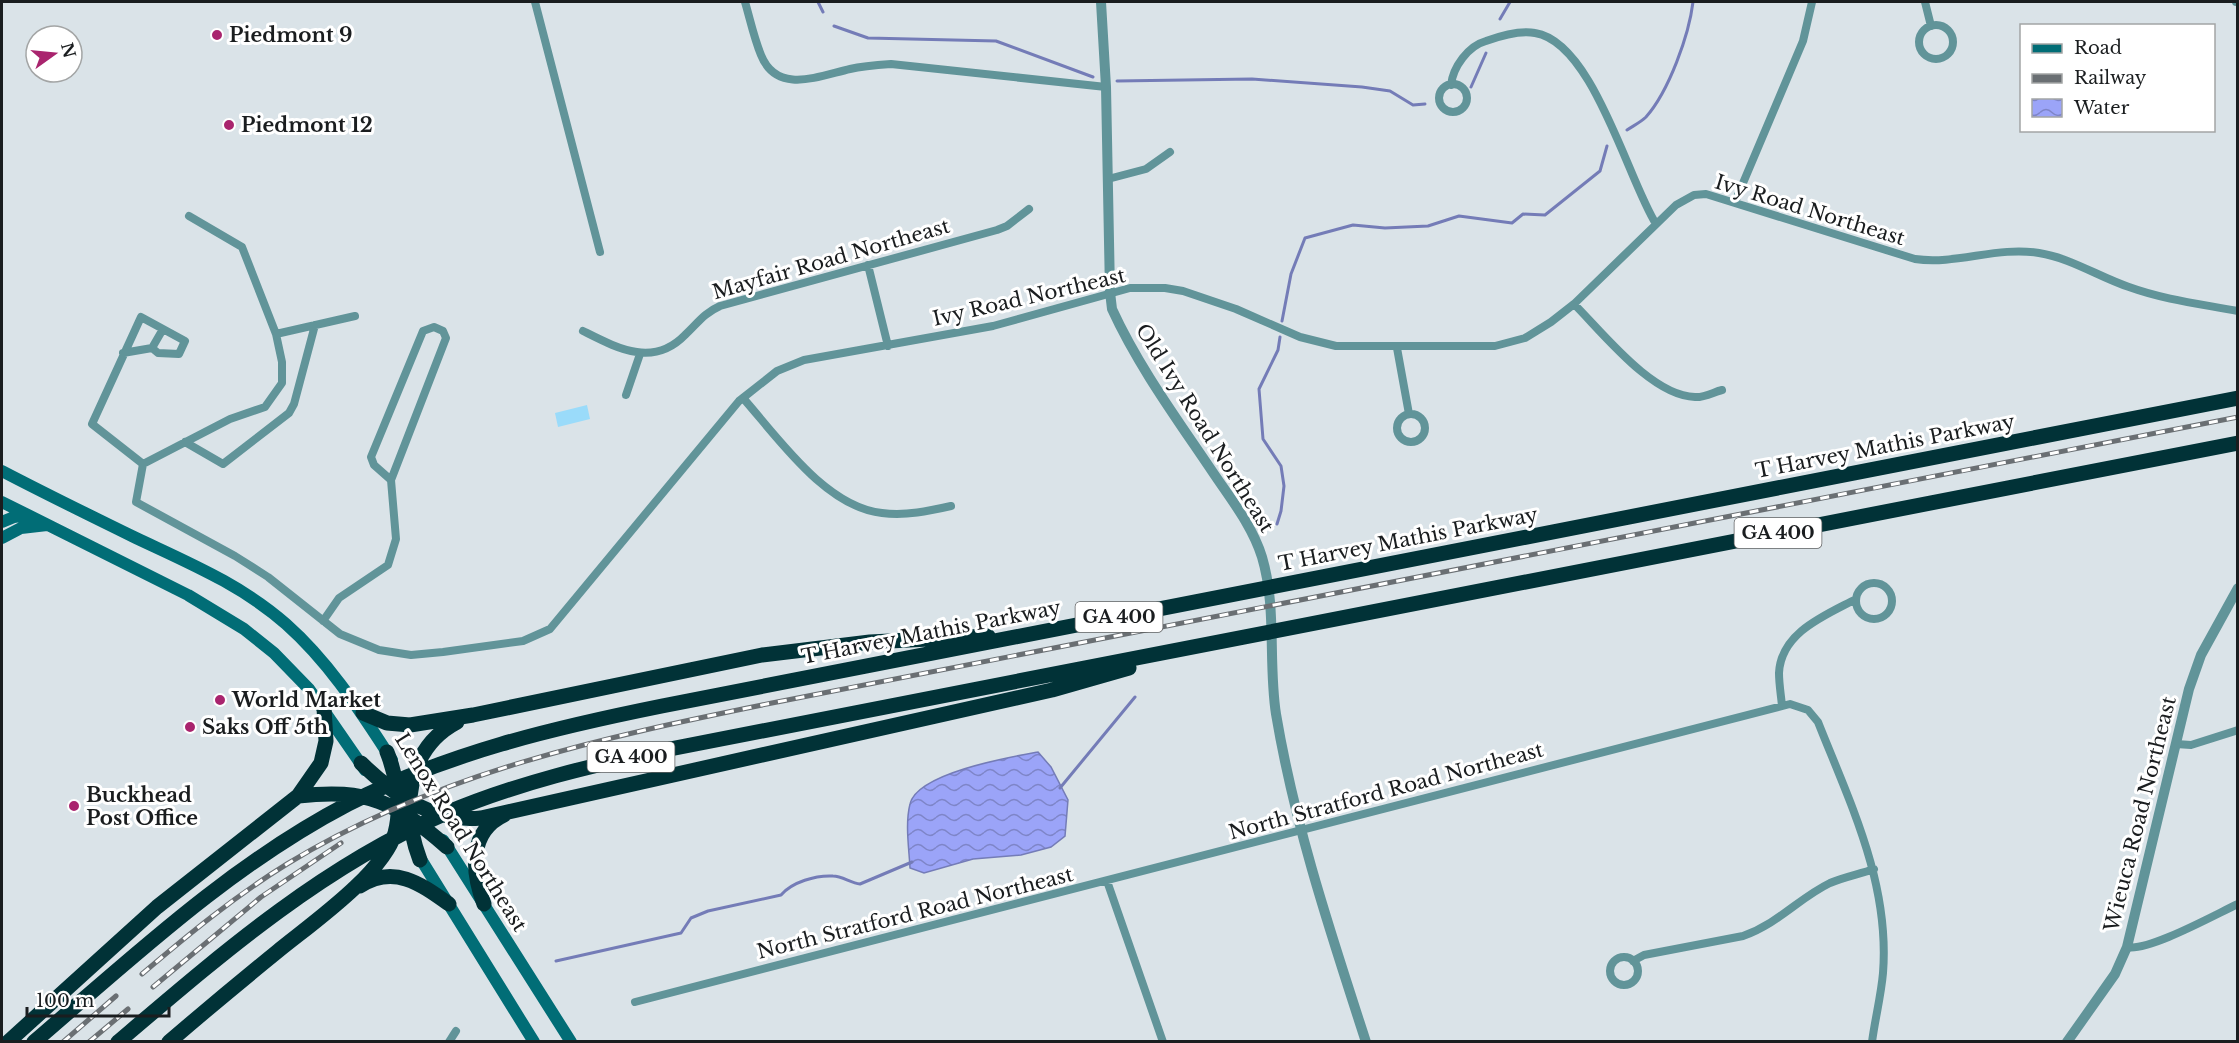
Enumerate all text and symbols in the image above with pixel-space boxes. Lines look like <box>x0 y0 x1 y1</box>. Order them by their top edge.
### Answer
place label: Piedmont 9 <box>229 23 352 47</box>
north arrow <box>24 24 84 84</box>
legend <box>2020 24 2215 132</box>
marker: Piedmont 9 <box>210 28 224 42</box>
text: Road <box>2074 37 2122 59</box>
text: N <box>57 40 80 60</box>
text: Railway <box>2074 67 2147 89</box>
text: Water <box>2073 97 2130 119</box>
place label: Piedmont 12 <box>241 113 373 137</box>
marker: Piedmont 12 <box>222 118 236 132</box>
street label: Ivy Road Northeast <box>1712 170 1908 250</box>
street label: Mayfair Road Northeast <box>710 213 953 304</box>
street label: Ivy Road Northeast <box>930 263 1128 331</box>
street label: Old Ivy Road Northeast <box>1131 319 1279 537</box>
street label: T Harvey Mathis Parkway <box>1753 409 2017 483</box>
street label: T Harvey Mathis Parkway <box>1276 502 1540 576</box>
road number: GA 400 <box>1734 518 1822 548</box>
street label: T Harvey Mathis Parkway <box>799 595 1063 669</box>
road number: GA 400 <box>1076 602 1162 632</box>
place label: World Market <box>231 688 381 712</box>
marker: World Market <box>213 693 227 707</box>
street label: Wieuca Road Northeast <box>2099 693 2181 935</box>
place label: Saks Off 5th <box>202 715 329 739</box>
marker: Saks Off 5th <box>183 720 197 734</box>
street label: Lenox Road Northeast <box>390 728 532 936</box>
street label: North Stratford Road Northeast <box>1226 737 1546 845</box>
road number: GA 400 <box>588 742 674 772</box>
place label: Buckhead Post Office <box>86 783 198 830</box>
marker: Buckhead Post Office <box>67 799 81 813</box>
street label: North Stratford Road Northeast <box>755 862 1076 964</box>
scale bar <box>27 980 170 1018</box>
text: 100 m <box>36 990 94 1012</box>

